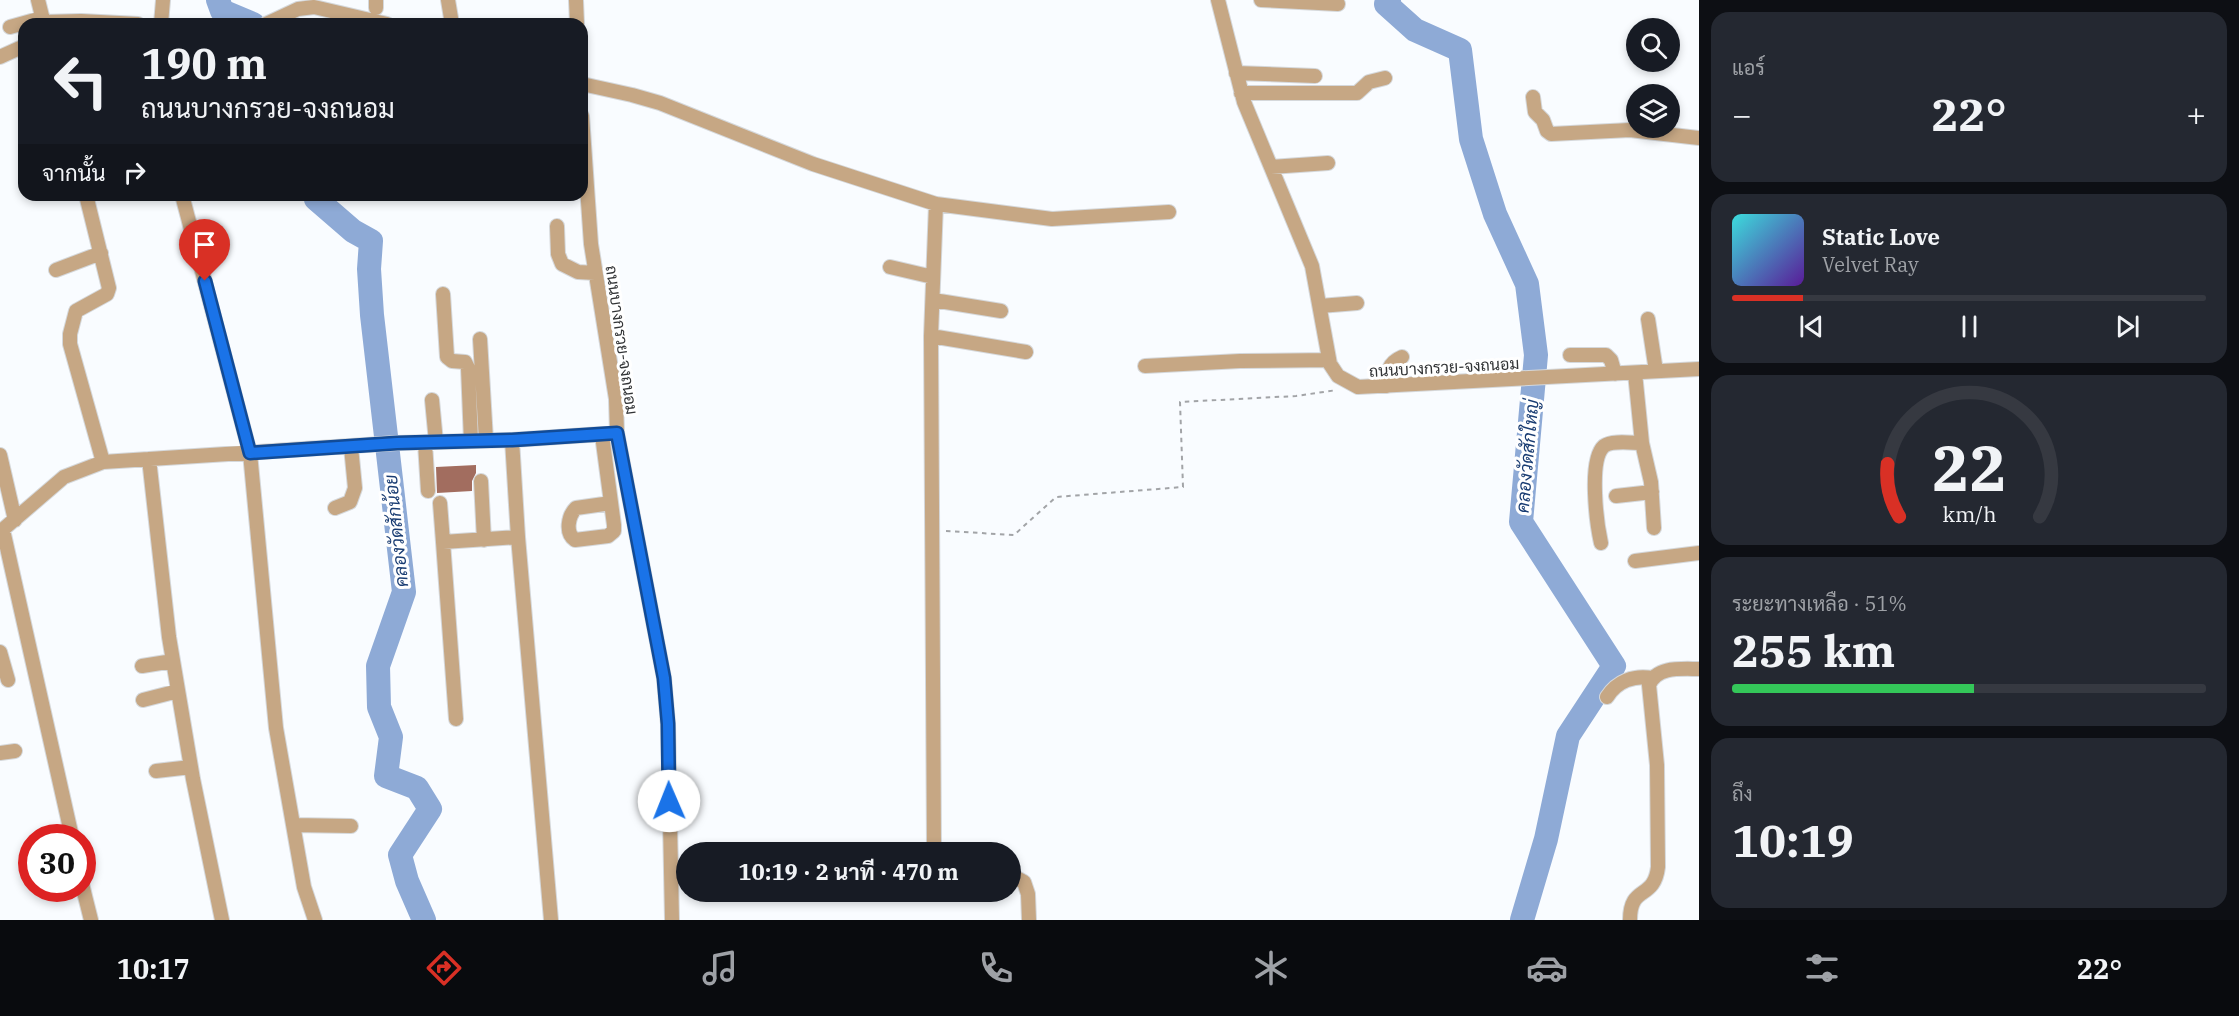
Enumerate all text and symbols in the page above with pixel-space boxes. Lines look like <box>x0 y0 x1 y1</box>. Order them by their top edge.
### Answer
map controls <box>1626 18 1680 138</box>
button: search <box>1626 18 1680 72</box>
text: 190 m <box>141 36 267 91</box>
icon: left <box>42 42 120 120</box>
text: แอร์ <box>1732 54 1765 81</box>
button: layers <box>1626 84 1680 138</box>
text: 22° <box>1931 85 2007 143</box>
text: ถนนบางกรวย-จงถนอม <box>141 90 395 125</box>
text: − <box>1732 93 1752 136</box>
text: + <box>2186 93 2206 136</box>
icon: right <box>118 156 151 189</box>
text: จากนั้น <box>42 158 106 187</box>
pin <box>179 219 230 281</box>
text: Static Love <box>1822 222 1940 251</box>
icon: arrive <box>188 228 221 261</box>
text: Velvet Ray <box>1822 251 1919 278</box>
street label: ถนนบางกรวย-จงถนอม <box>602 264 642 416</box>
icon: previous <box>1795 310 1828 343</box>
icon: pause <box>1953 310 1986 343</box>
icon: next <box>2111 310 2144 343</box>
street label: ถนนบางกรวย-จงถนอม <box>1368 353 1520 381</box>
water label: คลองวัดสักใหญ่ <box>1510 397 1544 514</box>
text: 22 <box>1932 427 2006 508</box>
water label: คลองวัดสักน้อย <box>379 474 413 588</box>
text: km/h <box>1942 500 1996 528</box>
text: ระยะทางเหลือ · 51% <box>1732 590 1907 617</box>
text: 255 km <box>1732 621 1895 679</box>
position arrow <box>637 769 701 833</box>
text: ถึง <box>1732 780 1753 807</box>
text: 10:19 <box>1732 811 1854 869</box>
speed limit sign: 30 <box>18 824 96 902</box>
text: 10:19 · 2 นาที · 470 m <box>738 857 959 886</box>
icon: directions <box>423 947 465 989</box>
icon: music <box>699 947 741 989</box>
icon: phone <box>975 947 1017 989</box>
icon: climate <box>1250 947 1292 989</box>
icon: car <box>1526 947 1568 989</box>
icon: filters <box>1801 947 1843 989</box>
text: 10:17 <box>117 951 190 986</box>
text: 22° <box>2077 951 2122 986</box>

